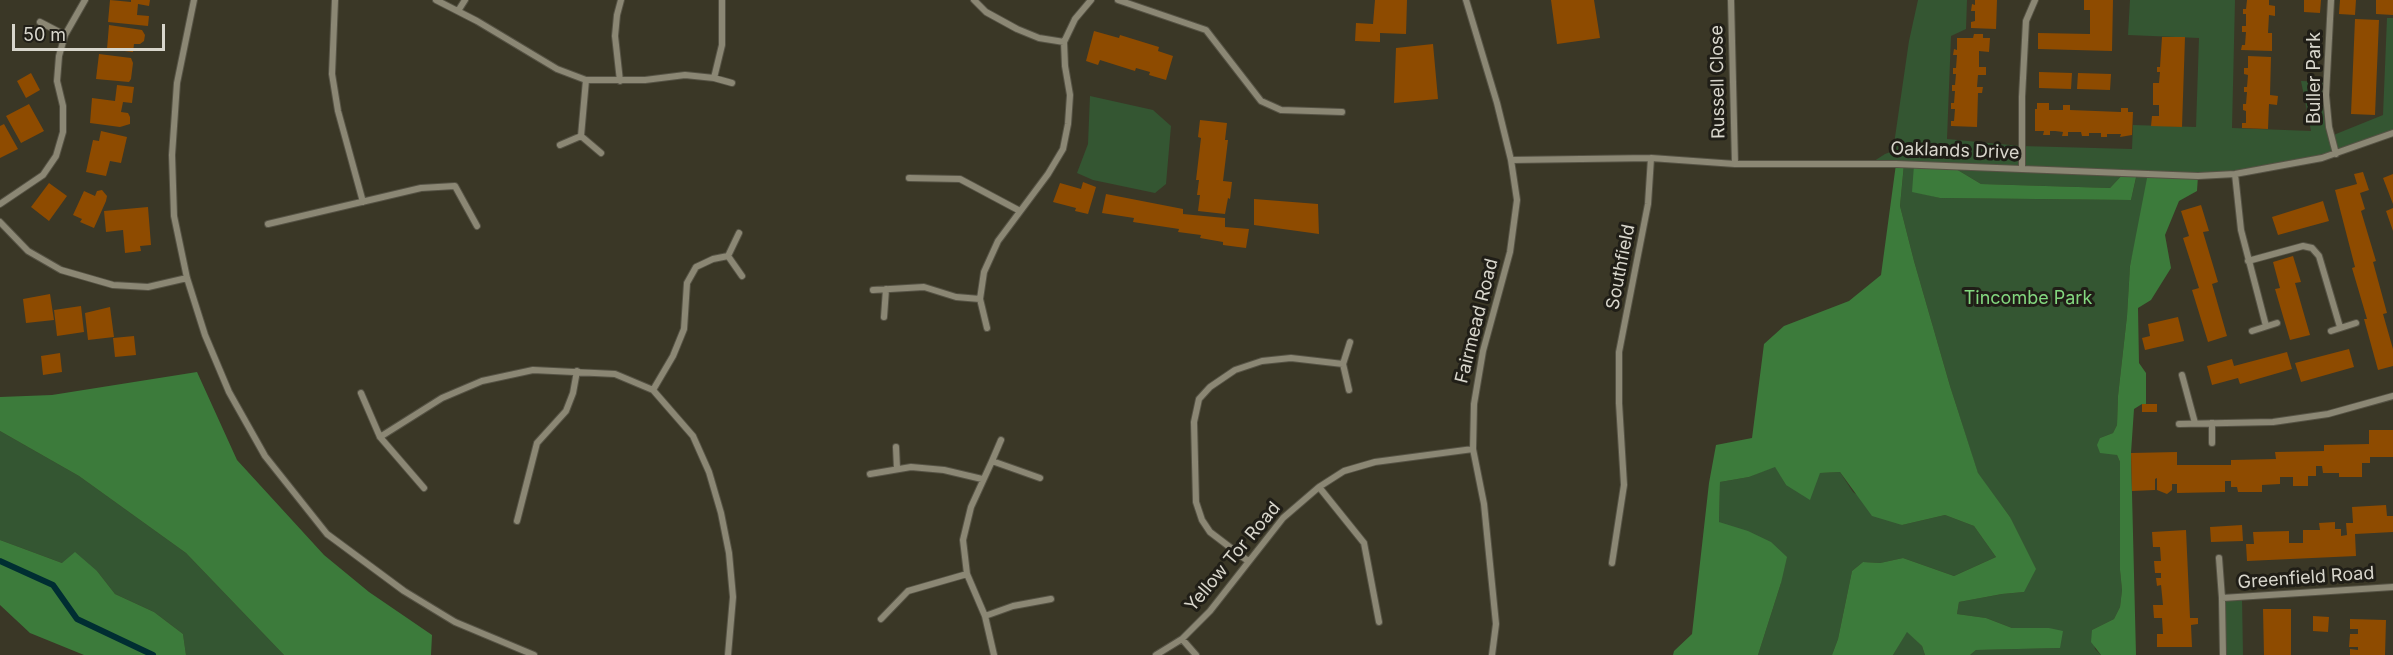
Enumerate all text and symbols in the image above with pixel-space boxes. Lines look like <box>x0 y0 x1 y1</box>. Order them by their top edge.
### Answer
scale bar <box>15 12 168 50</box>
text: 50 m <box>23 24 66 45</box>
street label: Russell Close <box>1706 25 1730 139</box>
street label: Buller Park <box>2304 32 2326 124</box>
street label: Oaklands Drive <box>1890 138 2020 164</box>
street label: Southfield <box>1602 223 1640 311</box>
street label: Fairmead Road <box>1451 256 1503 386</box>
park label: Tincombe Park <box>1964 288 2092 310</box>
street label: Yellow Tor Road <box>1181 498 1285 616</box>
street label: Greenfield Road <box>2237 562 2375 594</box>

